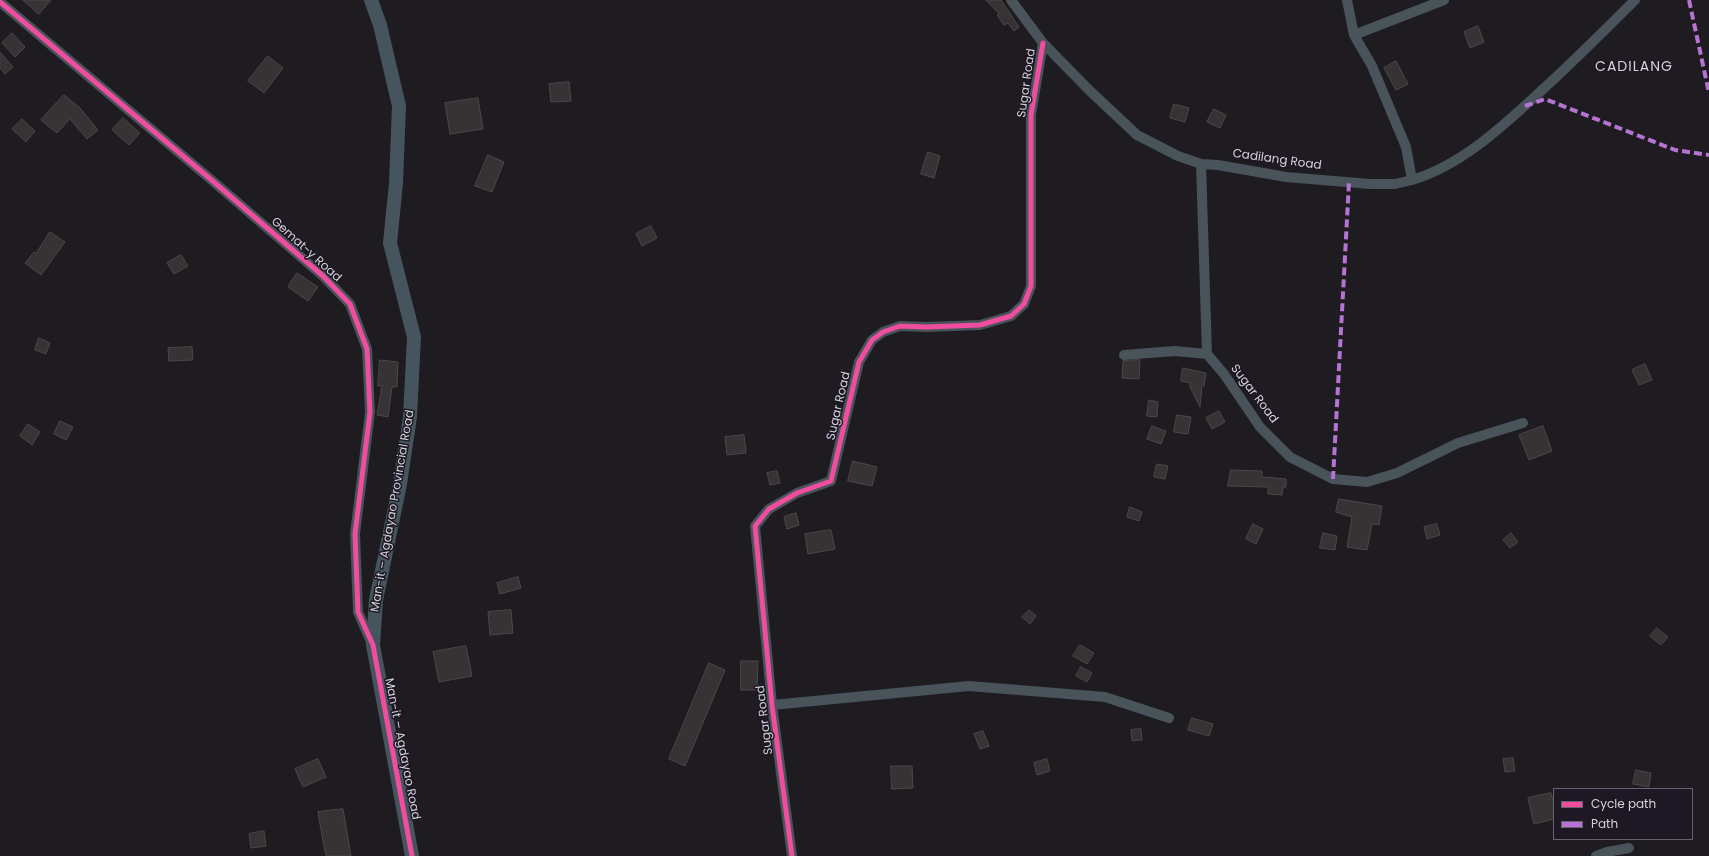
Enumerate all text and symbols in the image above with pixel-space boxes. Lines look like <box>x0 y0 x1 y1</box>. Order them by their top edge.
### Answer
street label: Sugar Road <box>1015 47 1039 119</box>
district label: CADILANG <box>1595 59 1673 75</box>
street label: Cadilang Road <box>1232 147 1322 173</box>
street label: Gemat-y Road <box>268 215 344 285</box>
street label: Sugar Road <box>1227 362 1281 426</box>
street label: Sugar Road <box>824 370 854 442</box>
street label: Man-it – Agdayao Provincial Road <box>368 409 418 613</box>
street label: Man-it – Agdayao Road <box>381 677 423 821</box>
street label: Sugar Road <box>754 684 776 756</box>
legend <box>1553 788 1693 840</box>
text: Cycle path <box>1591 795 1656 812</box>
text: Path <box>1591 815 1618 832</box>

